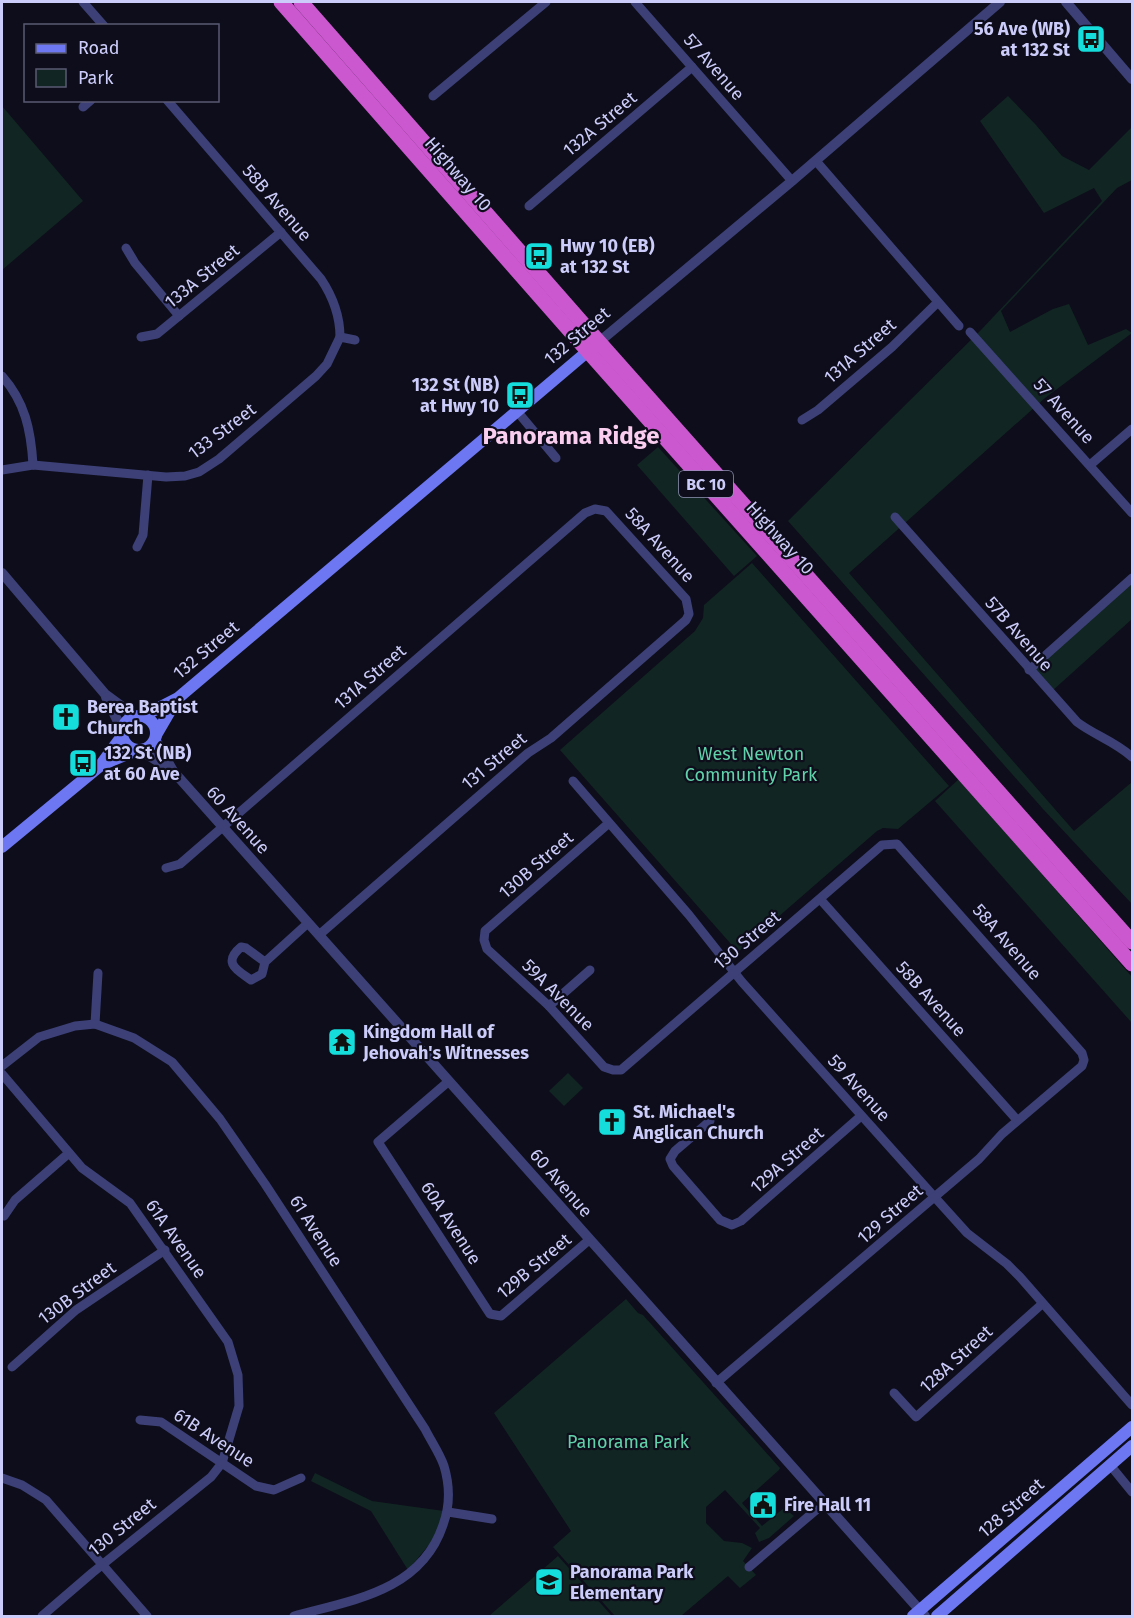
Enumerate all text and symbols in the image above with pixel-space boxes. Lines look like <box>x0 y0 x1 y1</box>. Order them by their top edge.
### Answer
place label: 56 Ave (WB) at 132 St <box>974 18 1071 61</box>
bus stop icon: 56 Ave (WB) at 132 St <box>1075 23 1107 55</box>
legend <box>24 24 219 102</box>
street label: 57 Avenue <box>679 29 749 105</box>
text: Road <box>78 37 120 59</box>
text: Park <box>78 67 114 89</box>
street label: 132A Street <box>559 87 642 161</box>
street label: Highway 10 <box>420 132 496 216</box>
street label: 58B Avenue <box>238 160 316 246</box>
place label: Hwy 10 (EB) at 132 St <box>560 235 655 278</box>
street label: 133A Street <box>160 239 244 313</box>
bus stop icon: Hwy 10 (EB) at 132 St <box>523 240 555 272</box>
street label: 132 Street <box>540 302 615 370</box>
street label: 131A Street <box>820 313 901 388</box>
place label: 132 St (NB) at Hwy 10 <box>412 374 499 417</box>
street label: 57 Avenue <box>1029 374 1099 448</box>
bus stop icon: 132 St (NB) at Hwy 10 <box>504 379 536 411</box>
street label: 133 Street <box>184 398 261 464</box>
district label: Panorama Ridge <box>482 422 660 450</box>
road number: BC 10 <box>679 471 733 497</box>
street label: Highway 10 <box>741 497 819 579</box>
street label: 58A Avenue <box>620 503 700 587</box>
street label: 57B Avenue <box>981 592 1057 676</box>
street label: 132 Street <box>169 616 244 684</box>
street label: 131A Street <box>330 639 411 714</box>
place label: Berea Baptist Church <box>87 696 199 739</box>
church icon: Berea Baptist Church <box>50 701 82 733</box>
street label: 131 Street <box>457 727 531 794</box>
place label: 132 St (NB) at 60 Ave <box>104 742 192 785</box>
park label: West Newton Community Park <box>685 743 818 786</box>
bus stop icon: 132 St (NB) at 60 Ave <box>67 747 99 779</box>
street label: 60 Avenue <box>202 781 274 859</box>
street label: 130B Street <box>494 826 578 903</box>
street label: 58A Avenue <box>968 899 1046 985</box>
street label: 130 Street <box>709 905 785 974</box>
street label: 59A Avenue <box>517 954 599 1036</box>
street label: 58B Avenue <box>891 957 971 1041</box>
place label: Kingdom Hall of Jehovah's Witnesses <box>362 1021 529 1064</box>
temple icon: Kingdom Hall of Jehovah's Witnesses <box>326 1026 358 1058</box>
street label: 59 Avenue <box>823 1050 895 1126</box>
place label: St. Michael's Anglican Church <box>632 1101 764 1144</box>
church icon: St. Michael's Anglican Church <box>596 1106 628 1138</box>
street label: 129A Street <box>746 1122 828 1198</box>
street label: 60 Avenue <box>525 1144 597 1222</box>
street label: 60A Avenue <box>416 1177 486 1269</box>
street label: 129 Street <box>853 1179 928 1248</box>
street label: 61 Avenue <box>285 1191 347 1271</box>
street label: 61A Avenue <box>141 1195 211 1283</box>
street label: 129B Street <box>492 1228 576 1304</box>
street label: 130B Street <box>34 1256 121 1329</box>
street label: 128A Street <box>915 1320 997 1397</box>
street label: 61B Avenue <box>169 1404 259 1472</box>
park label: Panorama Park <box>567 1431 690 1453</box>
street label: 128 Street <box>974 1473 1049 1543</box>
public building icon: Fire Hall 11 <box>747 1489 779 1521</box>
street label: 130 Street <box>84 1493 161 1561</box>
place label: Fire Hall 11 <box>784 1494 871 1516</box>
place label: Panorama Park Elementary <box>570 1561 694 1604</box>
school or university icon: Panorama Park Elementary <box>533 1566 565 1598</box>

